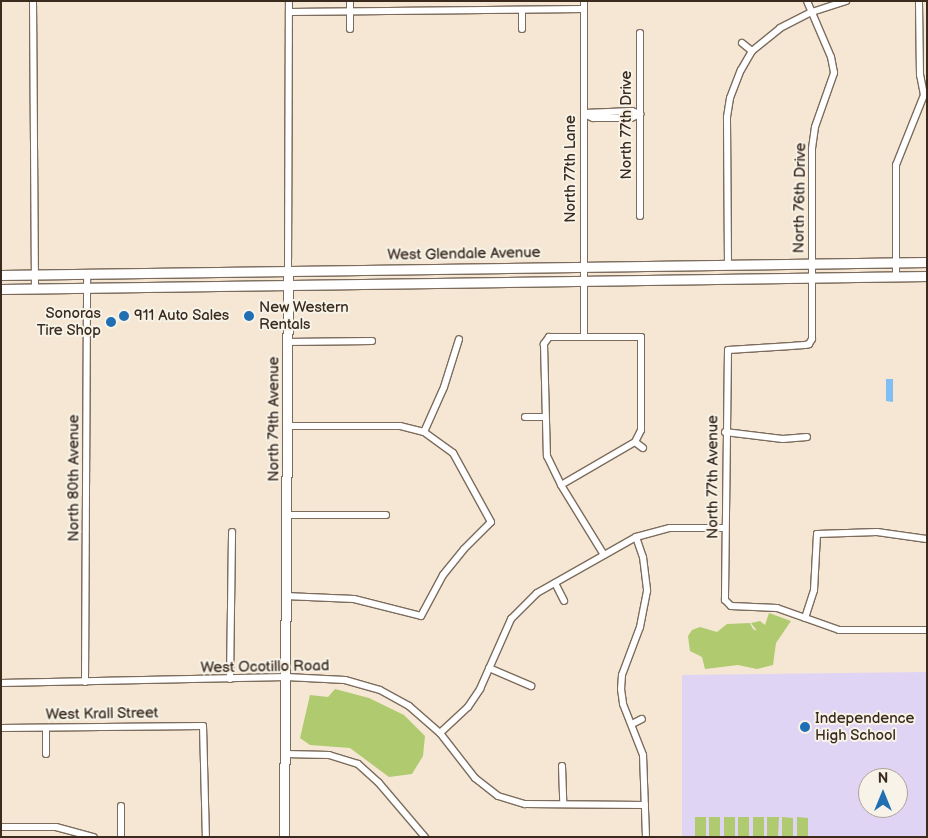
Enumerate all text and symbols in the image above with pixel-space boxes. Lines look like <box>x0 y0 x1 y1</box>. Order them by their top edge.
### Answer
street label: North 77th Drive <box>618 70 636 180</box>
street label: North 77th Lane <box>562 115 580 223</box>
street label: North 76th Drive <box>790 142 810 254</box>
street label: West Glendale Avenue <box>387 244 541 264</box>
place label: New Western Rentals <box>259 298 349 333</box>
place label: Sonoras Tire Shop <box>36 304 101 339</box>
place label: 911 Auto Sales <box>134 307 230 325</box>
marker: 911 Auto Sales <box>118 310 130 322</box>
marker: New Western Rentals <box>243 310 255 322</box>
marker: Sonoras Tire Shop <box>105 316 117 328</box>
street label: North 79th Avenue <box>265 356 283 482</box>
street label: North 80th Avenue <box>65 414 83 542</box>
street label: North 77th Avenue <box>704 415 722 539</box>
street label: West Ocotillo Road <box>200 657 330 677</box>
street label: West Krall Street <box>45 704 159 724</box>
place label: Independence High School <box>815 709 914 744</box>
marker: Independence High School <box>799 721 811 733</box>
north arrow <box>858 768 908 818</box>
text: N <box>878 770 888 787</box>

